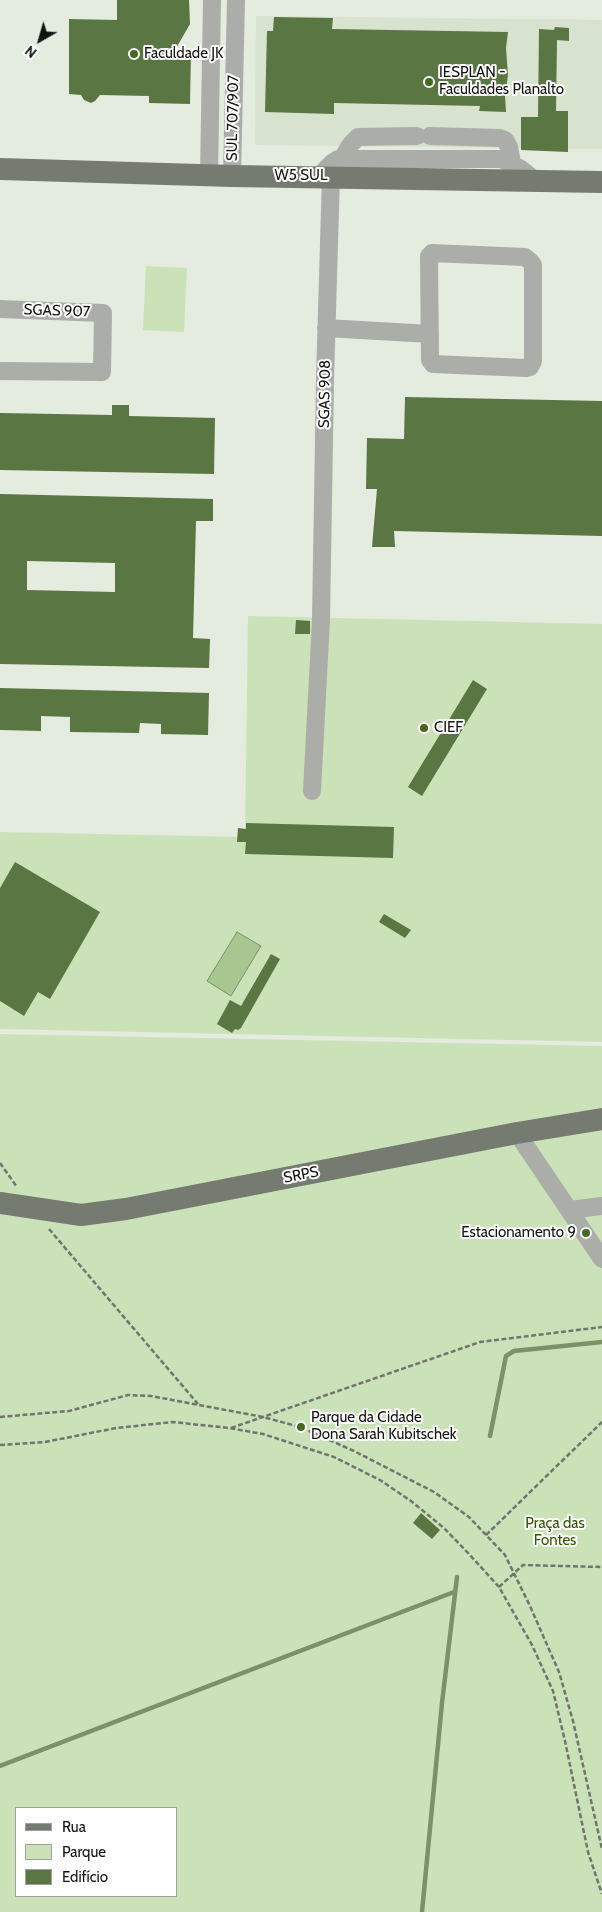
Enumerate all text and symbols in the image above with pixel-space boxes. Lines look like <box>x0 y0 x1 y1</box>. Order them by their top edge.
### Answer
north arrow <box>15 15 65 65</box>
text: N <box>21 42 40 62</box>
place label: Faculdade JK <box>144 45 224 63</box>
marker: Faculdade JK <box>128 48 140 60</box>
place label: IESPLAN - Faculdades Planalto <box>439 64 564 99</box>
street label: SUL 707/907 <box>223 75 243 161</box>
marker: IESPLAN - Faculdades Planalto <box>423 76 435 88</box>
street label: W5 SUL <box>275 167 327 185</box>
street label: SGAS 907 <box>23 301 91 321</box>
street label: SGAS 908 <box>315 360 335 428</box>
place label: CIEF <box>434 719 463 737</box>
marker: CIEF <box>418 722 430 734</box>
street label: SRPS <box>282 1163 320 1187</box>
place label: Estacionamento 9 <box>461 1224 576 1242</box>
marker: Estacionamento 9 <box>580 1227 592 1239</box>
place label: Parque da Cidade Dona Sarah Kubitschek <box>311 1409 456 1444</box>
marker: Parque da Cidade Dona Sarah Kubitschek <box>295 1421 307 1433</box>
park label: Praça das Fontes <box>525 1515 585 1550</box>
legend <box>15 1807 178 1897</box>
text: Rua <box>62 1818 86 1836</box>
text: Parque <box>62 1843 106 1861</box>
text: Edifício <box>62 1868 108 1886</box>

